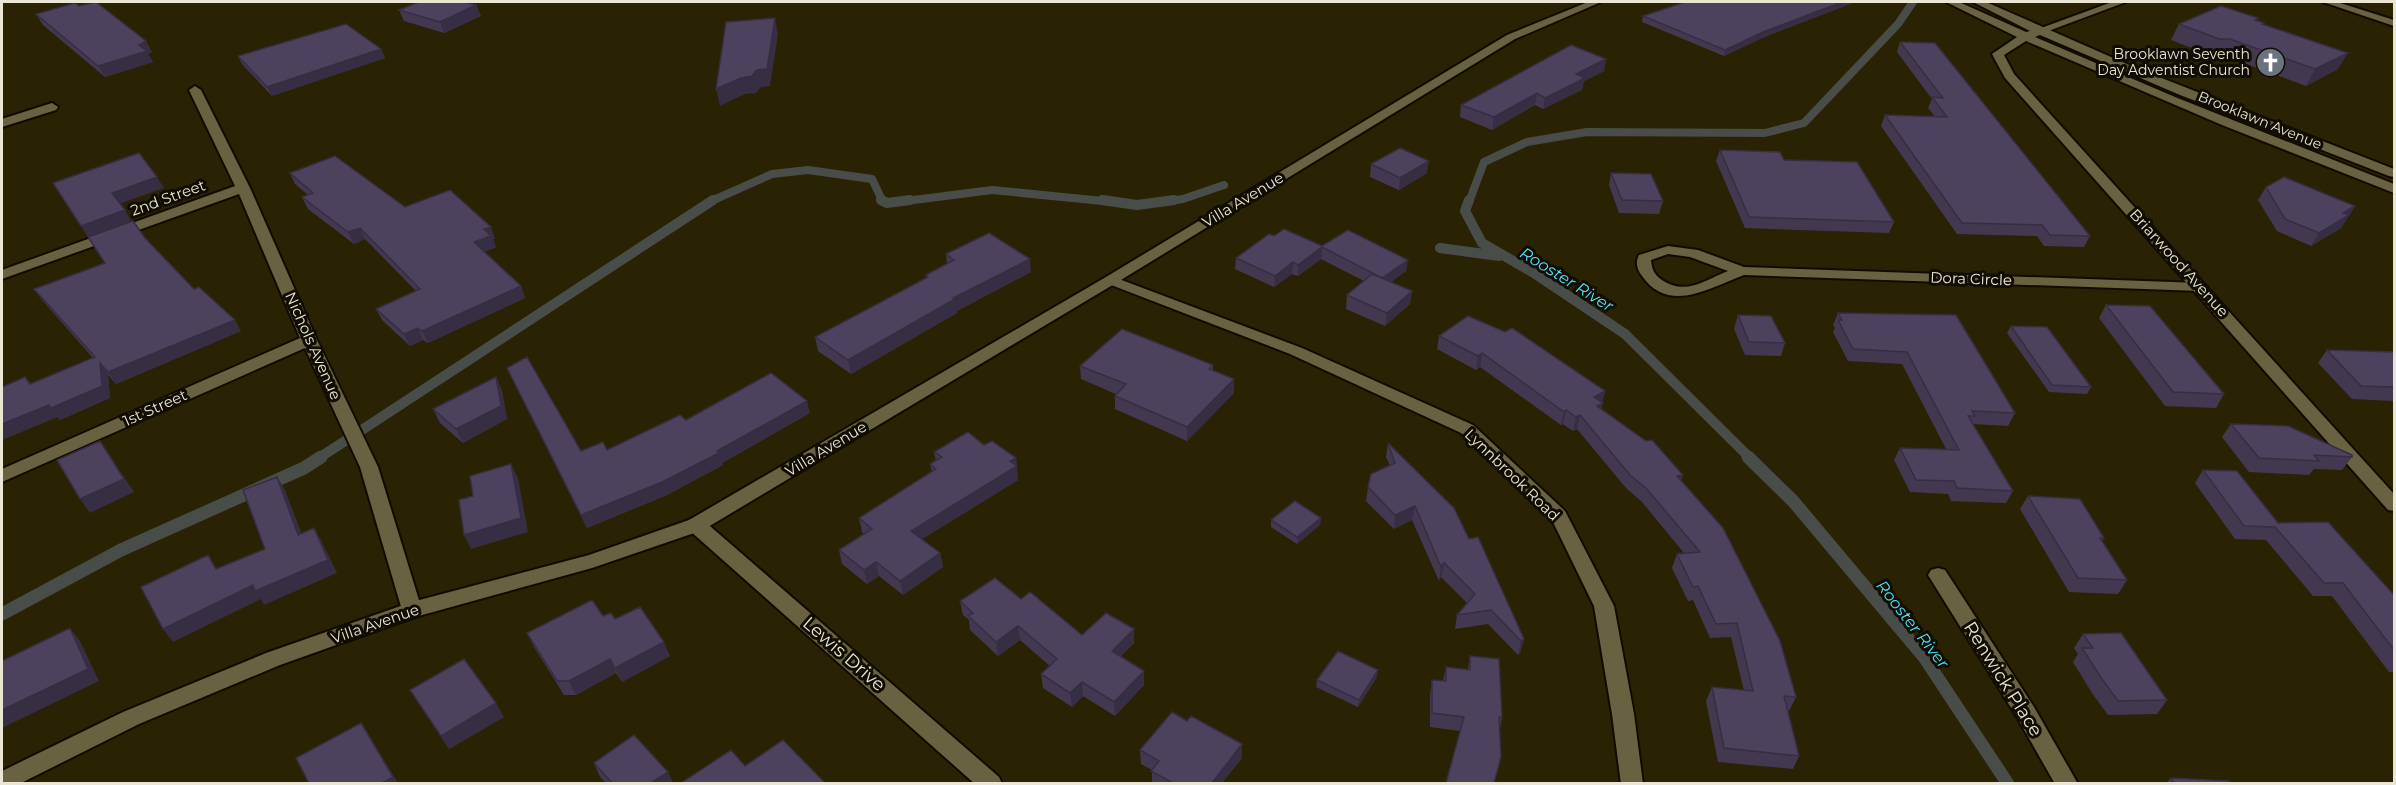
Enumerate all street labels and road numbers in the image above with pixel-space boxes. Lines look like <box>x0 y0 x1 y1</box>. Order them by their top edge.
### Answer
street label: Brooklawn Avenue <box>2195 87 2325 153</box>
street label: Villa Avenue <box>1199 168 1287 231</box>
street label: 2nd Street <box>128 175 208 220</box>
street label: Briarwood Avenue <box>2126 205 2233 321</box>
street label: Dora Circle <box>1930 268 2012 289</box>
street label: Nichols Avenue <box>281 289 346 403</box>
street label: 1st Street <box>120 385 190 430</box>
street label: Villa Avenue <box>782 417 870 480</box>
street label: Lynnbrook Road <box>1461 425 1564 525</box>
street label: Villa Avenue <box>328 600 421 647</box>
street label: Lewis Drive <box>798 612 890 696</box>
street label: Renwick Place <box>1959 618 2047 741</box>

